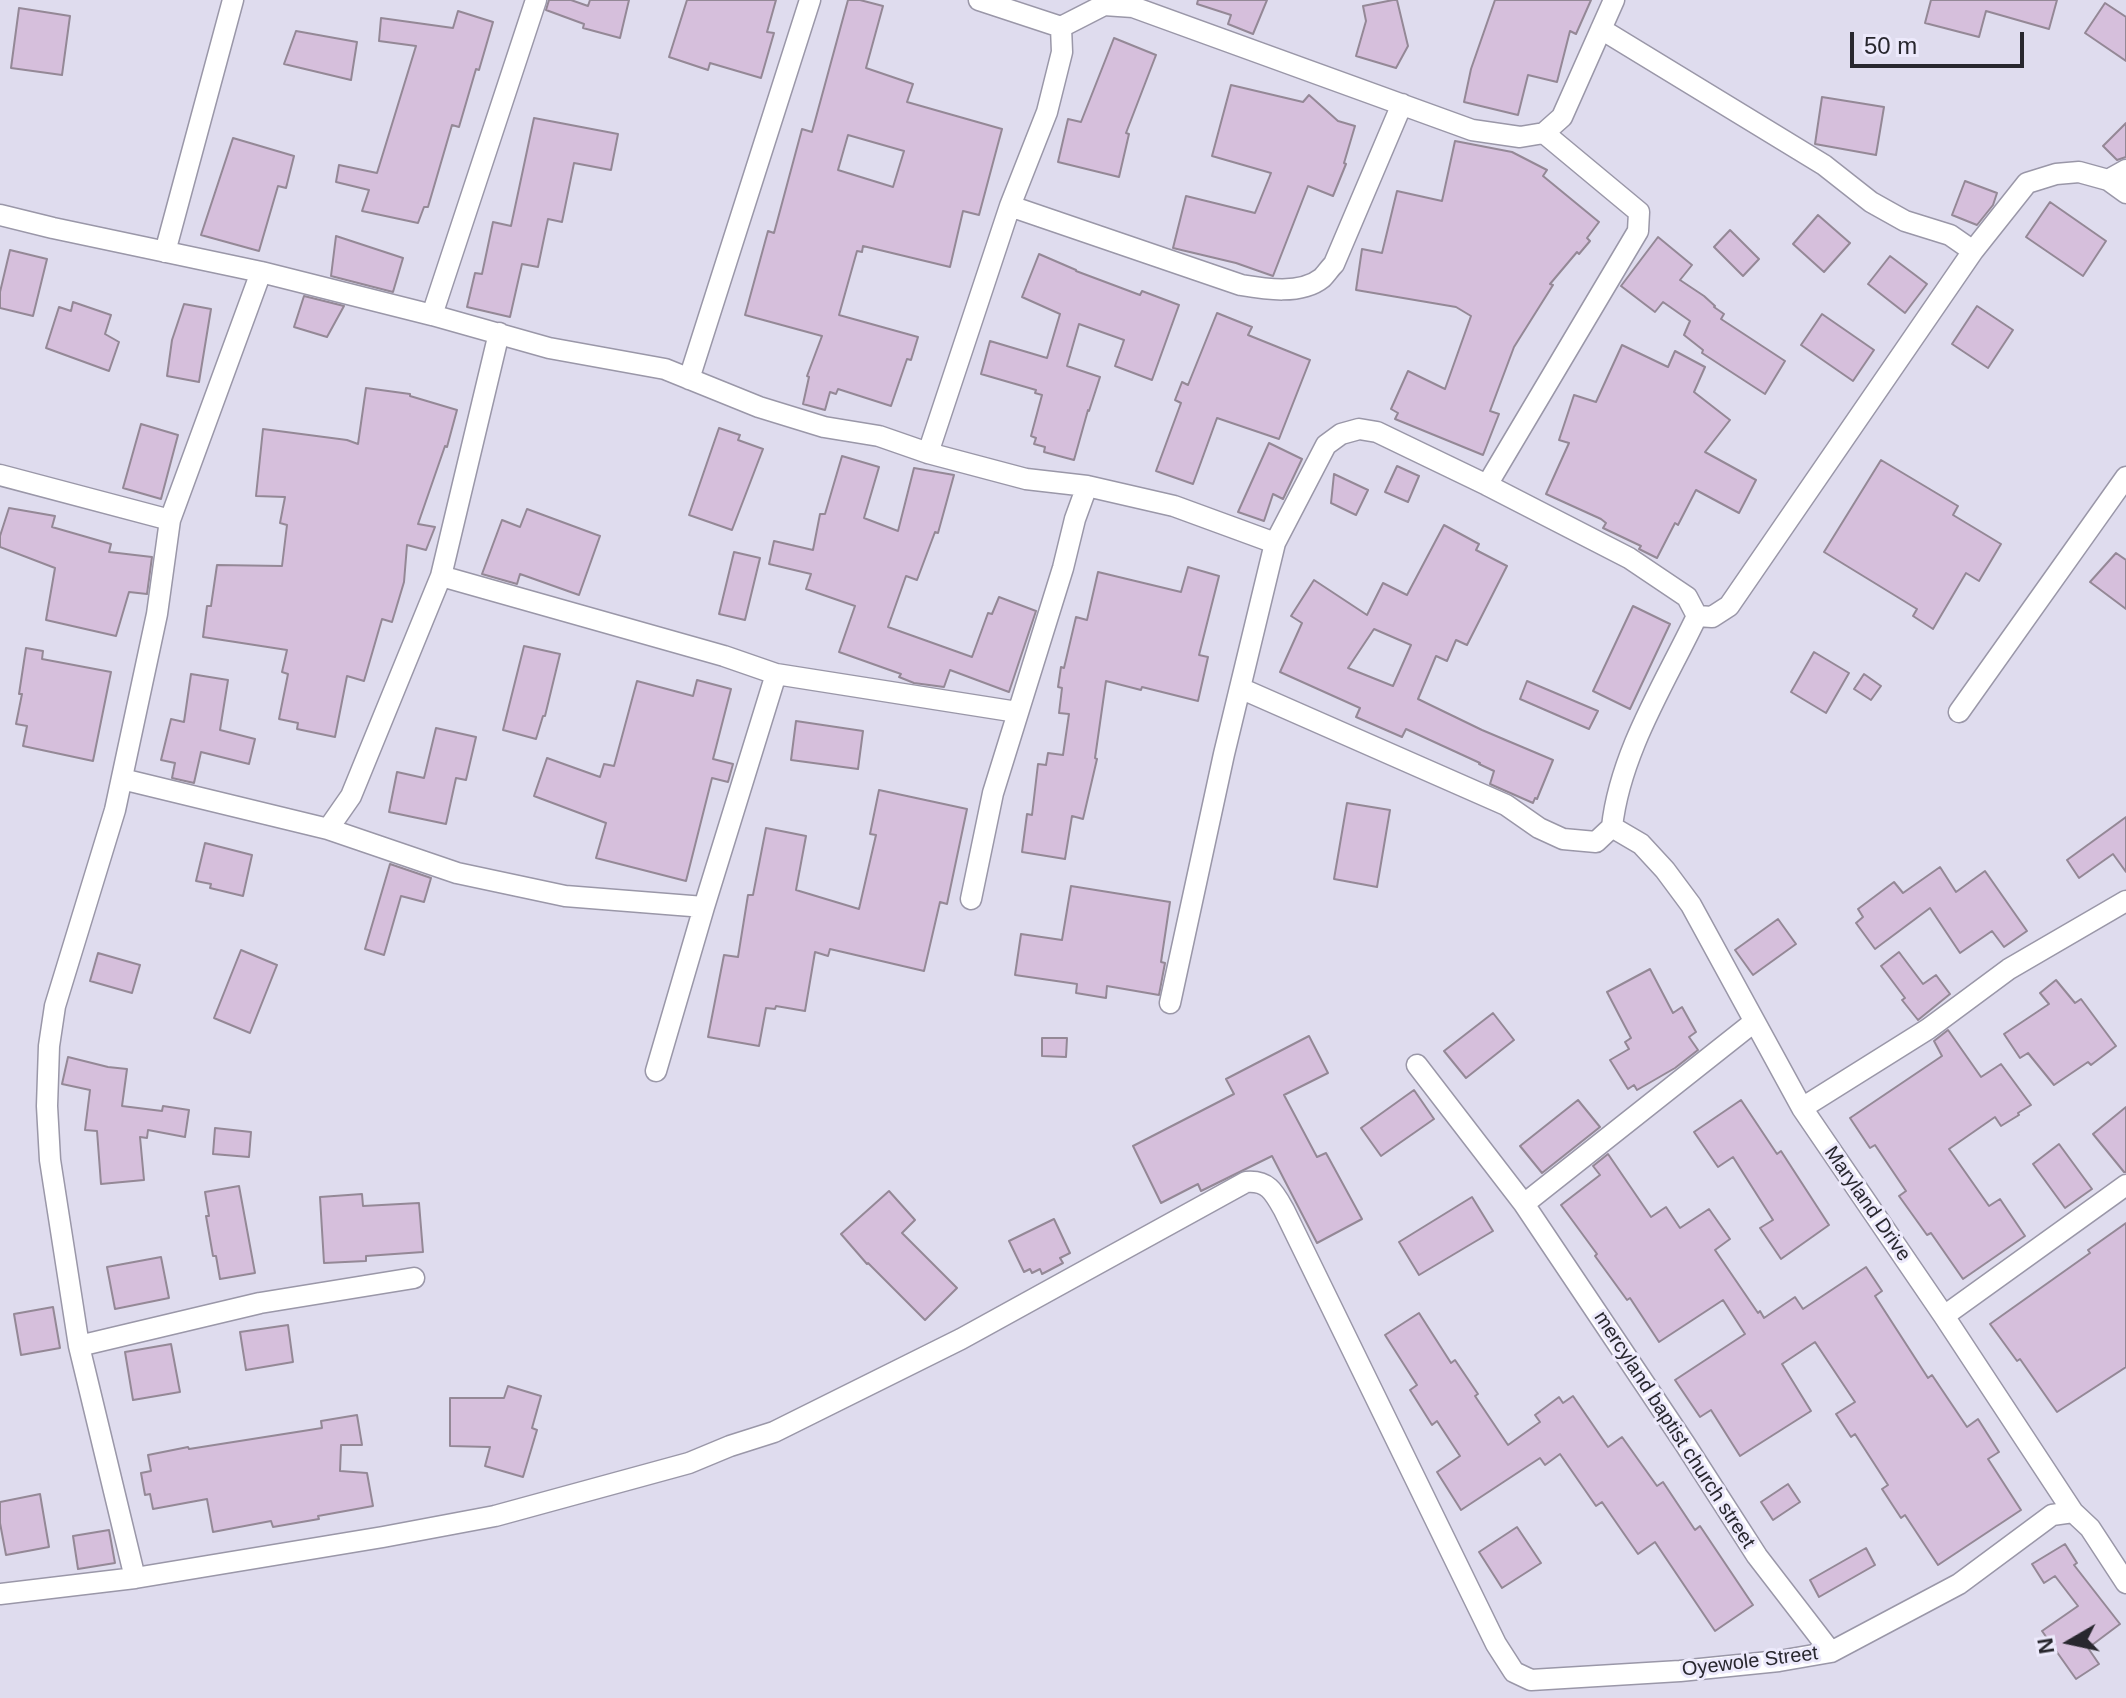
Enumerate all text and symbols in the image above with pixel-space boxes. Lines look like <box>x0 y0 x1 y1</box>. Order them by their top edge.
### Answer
scale bar <box>1854 16 2028 66</box>
text: 50 m <box>1864 32 1917 59</box>
street label: Maryland Drive <box>1819 1142 1915 1266</box>
street label: mercyland baptist church street <box>1588 1307 1760 1553</box>
north arrow <box>2030 1602 2110 1682</box>
text: N <box>2032 1636 2059 1656</box>
street label: Oyewole Street <box>1681 1642 1819 1682</box>

